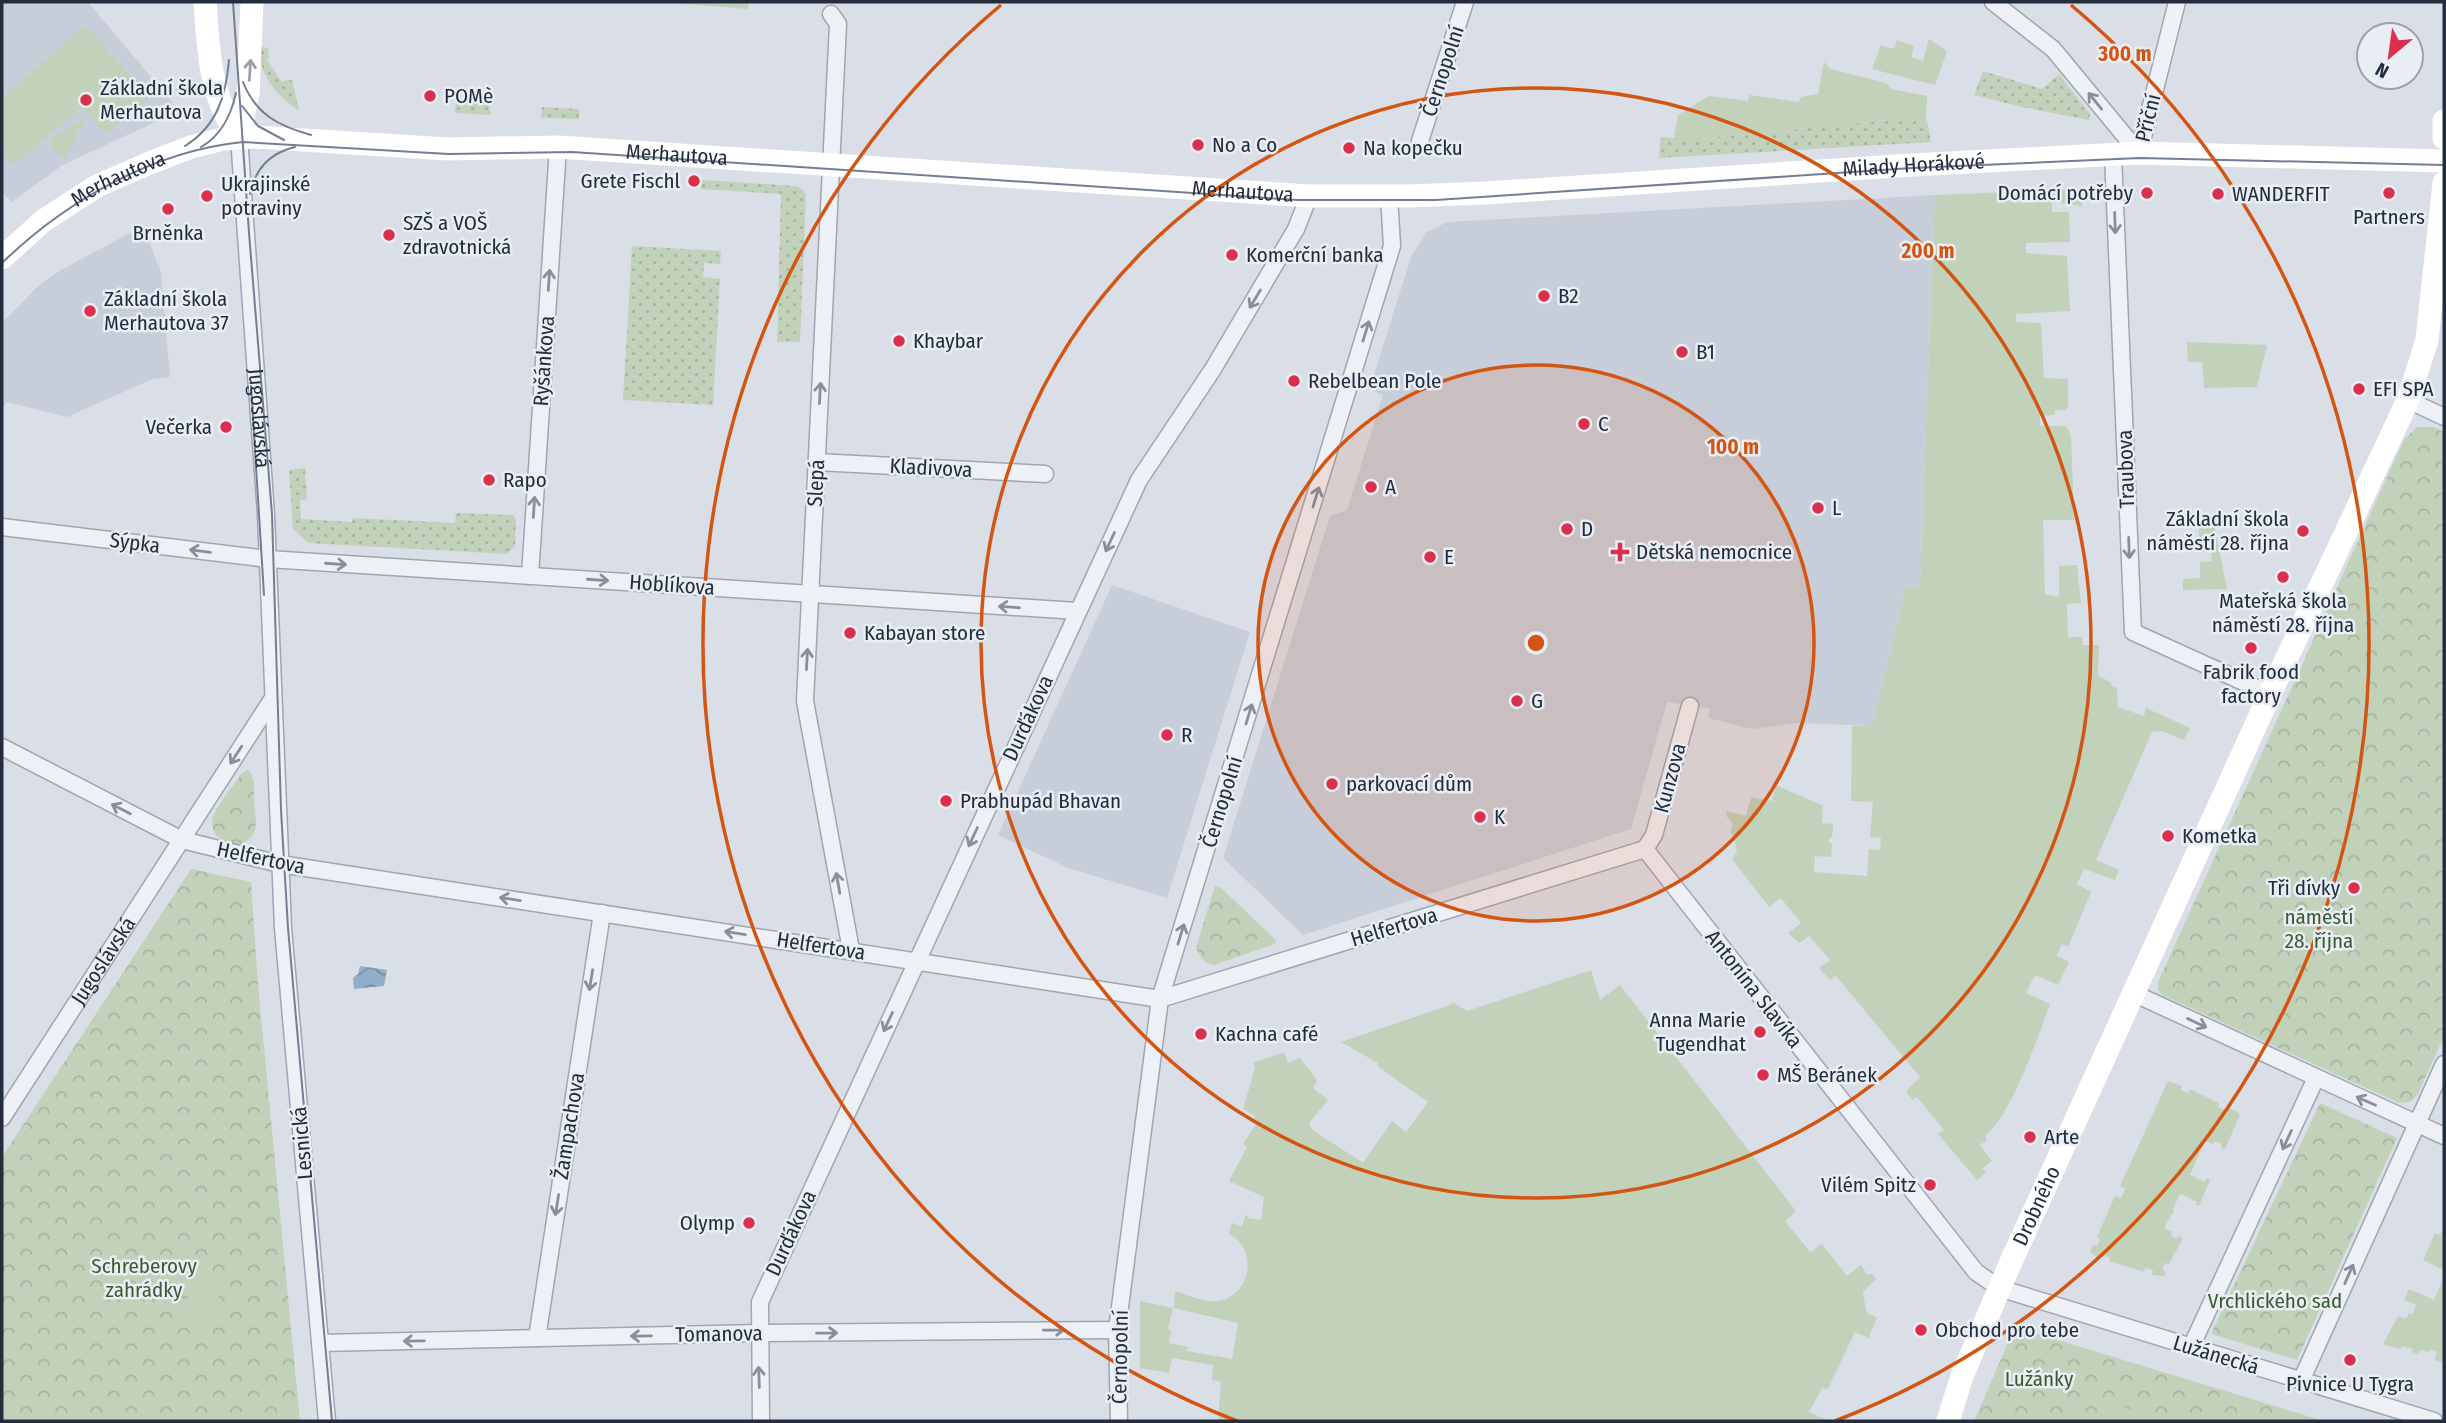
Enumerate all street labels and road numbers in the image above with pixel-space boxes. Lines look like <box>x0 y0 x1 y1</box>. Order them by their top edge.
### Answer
street label: Černopolní <box>1416 22 1470 120</box>
street label: Příční <box>2130 91 2166 145</box>
street label: Merhautova <box>625 138 729 171</box>
street label: Merhautova <box>66 145 169 212</box>
street label: Milady Horákové <box>1842 148 1985 183</box>
street label: Merhautova <box>1191 175 1294 208</box>
street label: Ryšánkova <box>528 315 560 407</box>
street label: Jugoslávská <box>243 368 276 469</box>
street label: Traubova <box>2112 429 2140 509</box>
street label: Kladivova <box>889 453 973 483</box>
street label: Slepá <box>802 459 830 507</box>
street label: Sýpka <box>108 527 162 559</box>
street label: Hoblíkova <box>628 569 716 601</box>
street label: Durďákova <box>997 671 1059 765</box>
street label: Kunzova <box>1648 740 1692 816</box>
street label: Černopolní <box>1196 753 1248 851</box>
street label: Helfertova <box>215 836 307 880</box>
street label: Helfertova <box>1347 901 1441 953</box>
street label: Jugoslávská <box>65 912 141 1010</box>
street label: Antonína Slavíka <box>1700 925 1808 1053</box>
street label: Helfertova <box>775 926 867 966</box>
street label: Žampachova <box>548 1071 590 1181</box>
street label: Lesnická <box>286 1105 318 1181</box>
street label: Drobného <box>2007 1162 2066 1250</box>
street label: Durďákova <box>760 1186 822 1280</box>
street label: Černopolní <box>1106 1310 1134 1404</box>
street label: Tomanova <box>675 1320 763 1348</box>
street label: Lužánecká <box>2170 1330 2262 1380</box>

